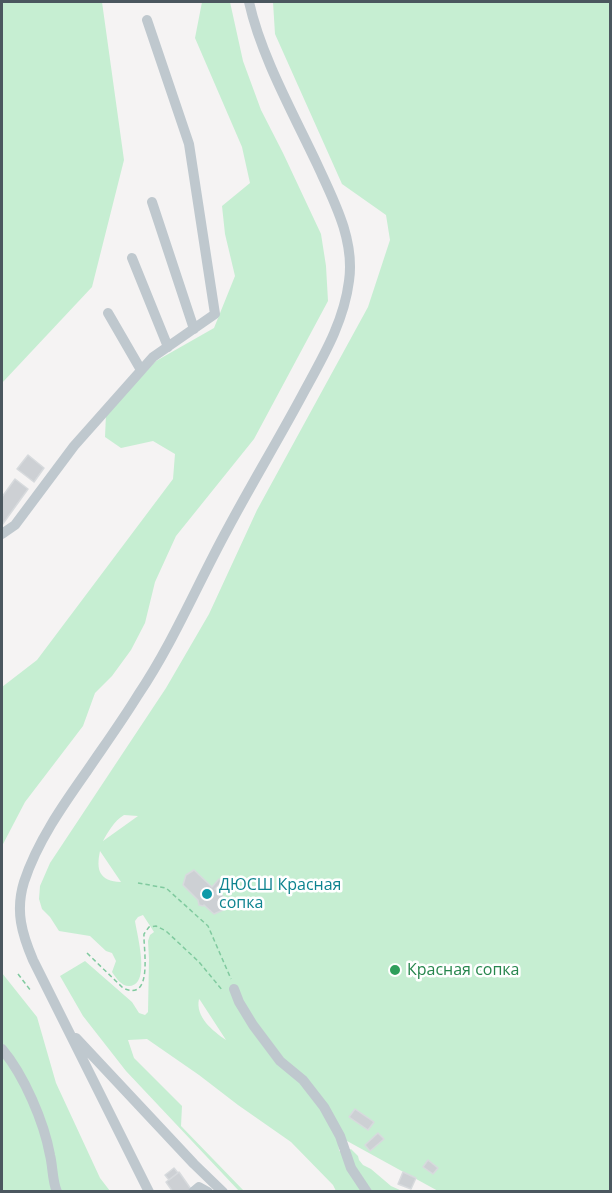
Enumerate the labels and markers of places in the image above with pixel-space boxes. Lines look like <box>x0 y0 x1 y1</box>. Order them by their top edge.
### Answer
place label: ДЮСШ Красная сопка <box>219 875 341 913</box>
marker: ДЮСШ Красная сопка <box>200 887 214 901</box>
place label: Красная сопка <box>407 960 520 980</box>
marker: Красная сопка <box>388 963 402 977</box>

